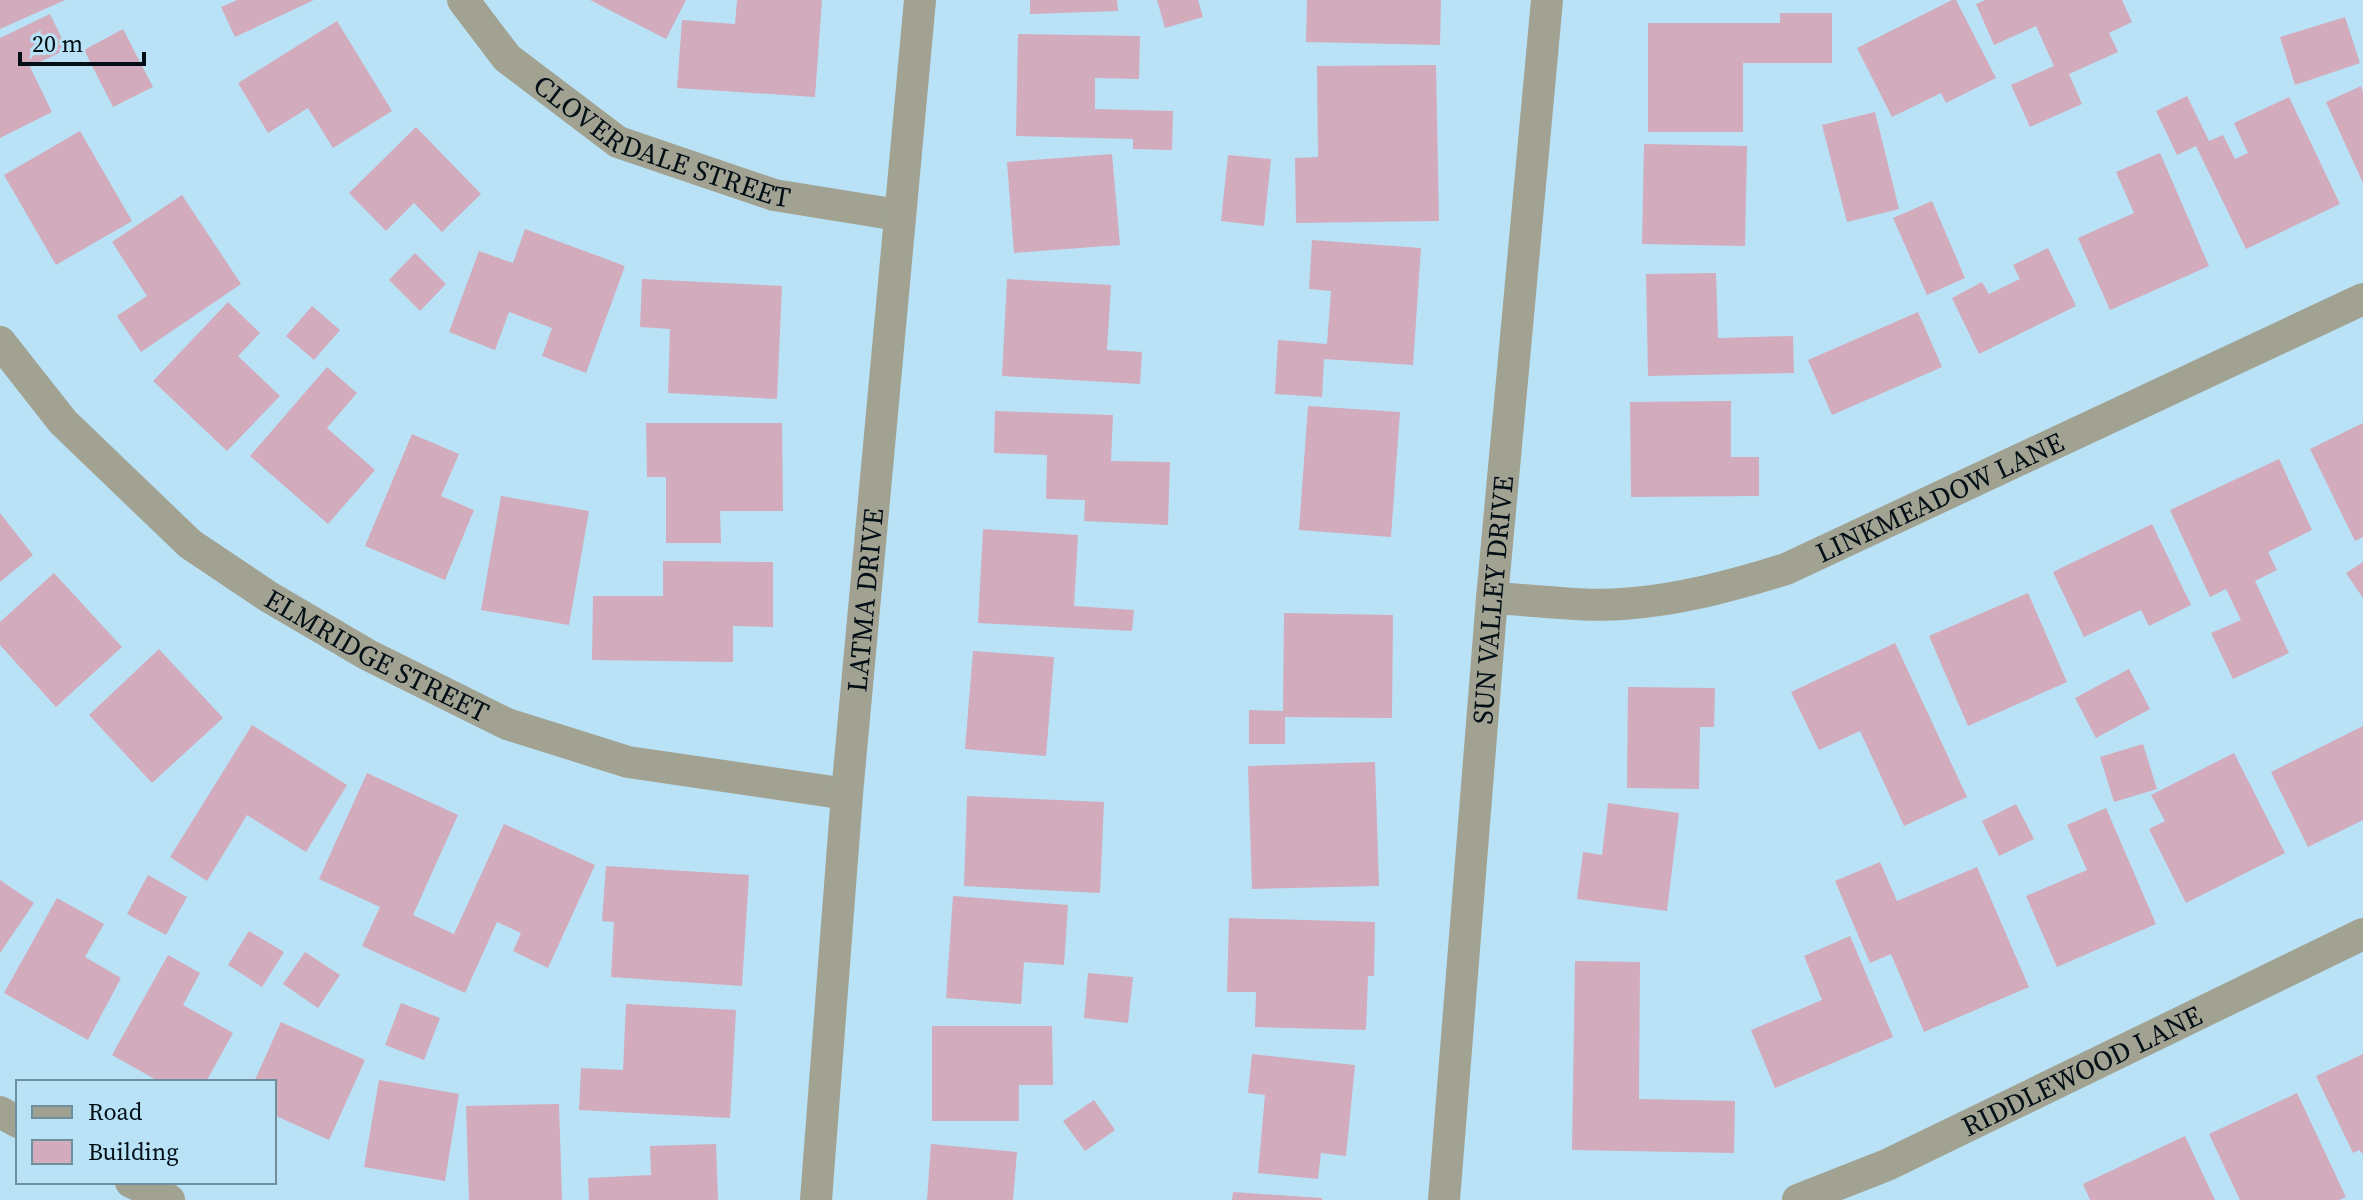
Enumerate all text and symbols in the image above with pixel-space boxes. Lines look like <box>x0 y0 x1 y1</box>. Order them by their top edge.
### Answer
scale bar <box>20 16 144 66</box>
text: 20 m <box>32 27 83 60</box>
street label: CLOVERDALE STREET <box>526 66 793 216</box>
street label: LINKMEADOW LANE <box>1809 423 2070 571</box>
street label: SUN VALLEY DRIVE <box>1463 474 1522 726</box>
street label: LATMA DRIVE <box>837 506 892 694</box>
street label: ELMRIDGE STREET <box>258 580 496 731</box>
street label: RIDDLEWOOD LANE <box>1955 996 2208 1145</box>
legend <box>16 1080 276 1184</box>
text: Road <box>88 1095 143 1128</box>
text: Building <box>88 1135 179 1168</box>

